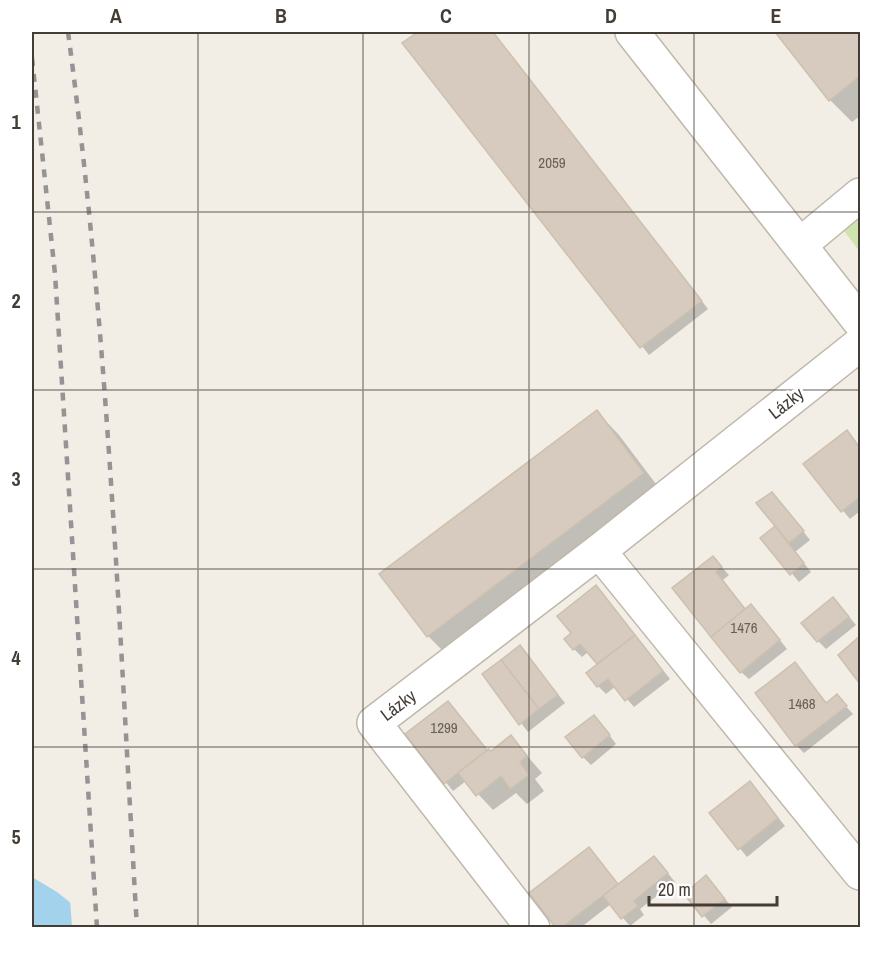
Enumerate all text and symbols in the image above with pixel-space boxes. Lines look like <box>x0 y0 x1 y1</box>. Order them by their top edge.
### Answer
text: A <box>110 2 122 29</box>
text: B <box>275 2 287 29</box>
text: C <box>440 2 452 29</box>
text: D <box>605 2 617 29</box>
text: E <box>771 2 782 29</box>
text: 1 <box>11 108 21 135</box>
house number: 2059 <box>538 152 566 173</box>
text: 2 <box>11 287 21 314</box>
street label: Lázky <box>763 381 809 425</box>
text: 3 <box>11 465 21 492</box>
house number: 1476 <box>730 617 758 638</box>
text: 4 <box>11 644 21 671</box>
street label: Lázky <box>375 683 421 727</box>
house number: 1468 <box>788 693 816 714</box>
house number: 1299 <box>430 717 458 738</box>
text: 5 <box>11 823 21 850</box>
scale bar <box>649 869 776 907</box>
text: 20 m <box>658 877 691 902</box>

